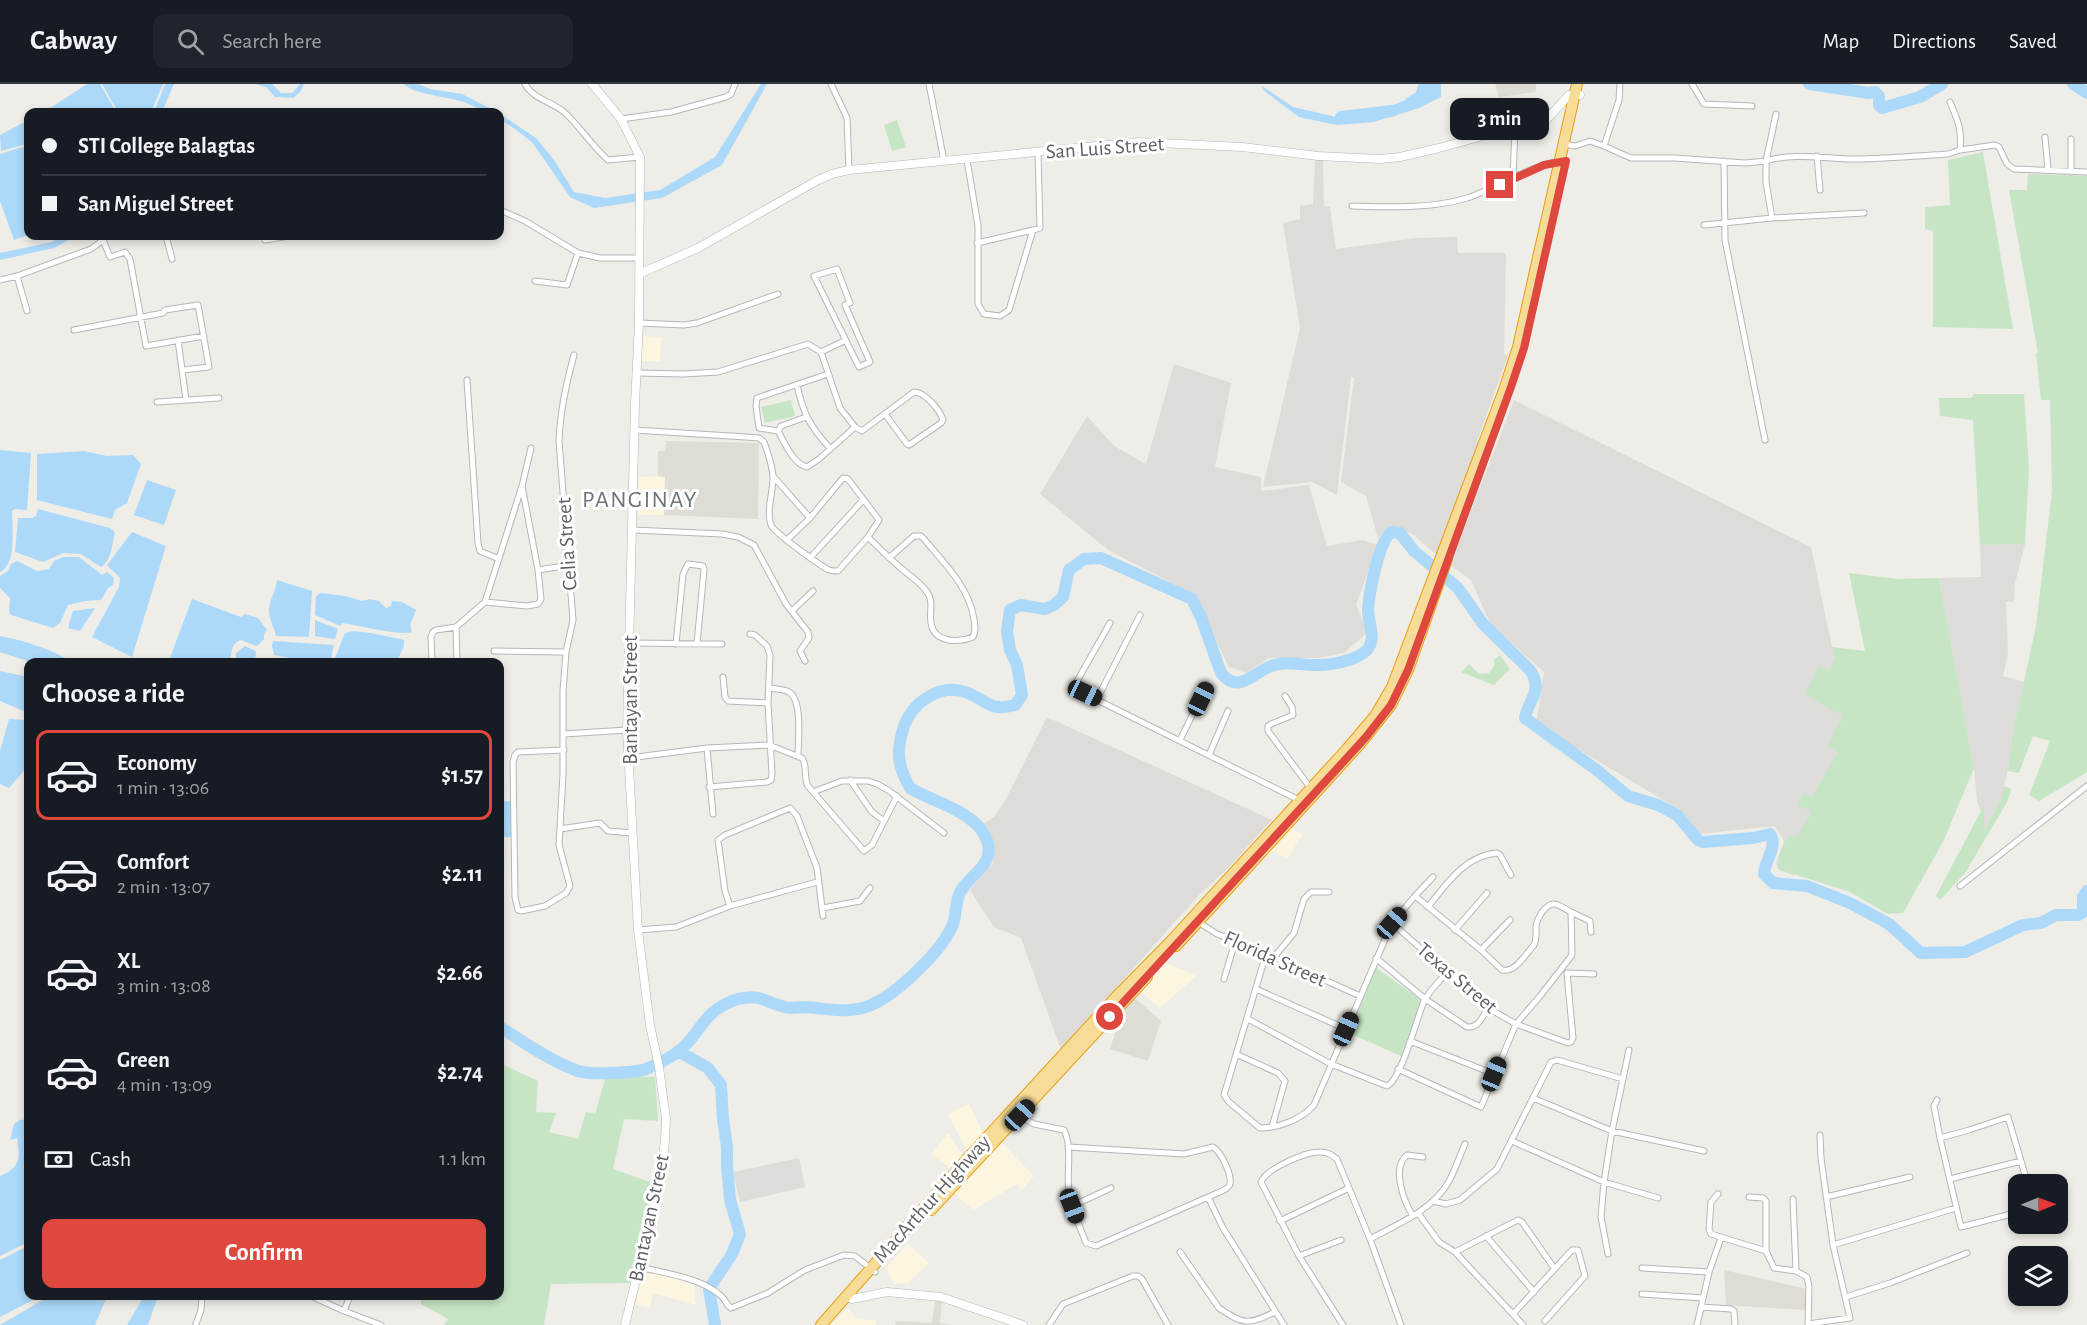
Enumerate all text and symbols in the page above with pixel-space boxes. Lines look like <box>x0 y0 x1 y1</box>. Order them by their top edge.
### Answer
search box <box>153 14 573 68</box>
icon: search <box>174 25 207 58</box>
text: Cabway <box>30 27 117 55</box>
text: Search here <box>222 30 322 52</box>
text: Map <box>1823 31 1859 52</box>
text: Directions <box>1892 31 1976 52</box>
text: Saved <box>2009 31 2057 52</box>
callout: 3 min <box>1450 98 1550 140</box>
text: 3 min <box>1478 109 1521 129</box>
street label: San Luis Street <box>1045 133 1165 163</box>
text: STI College Balagtas <box>78 135 255 157</box>
route end <box>1486 171 1513 198</box>
text: San Miguel Street <box>78 193 233 215</box>
district label: PANGINAY <box>582 488 698 512</box>
street label: Celia Street <box>553 497 581 591</box>
street label: Bantayan Street <box>620 635 641 765</box>
car <box>1065 677 1105 709</box>
car <box>1185 679 1217 719</box>
text: Choose a ride <box>42 680 185 707</box>
icon: car <box>45 748 99 802</box>
text: Economy <box>117 752 197 774</box>
text: $1.57 <box>441 764 483 786</box>
text: 1 min · 13:06 <box>117 778 209 798</box>
icon: car <box>45 847 99 901</box>
text: Comfort <box>117 851 189 873</box>
text: $2.11 <box>442 863 483 885</box>
text: 2 min · 13:07 <box>117 877 210 897</box>
car <box>1373 904 1411 942</box>
street label: Florida Street <box>1221 927 1330 991</box>
street label: Texas Street <box>1413 939 1501 1018</box>
icon: car <box>45 946 99 1000</box>
text: XL <box>117 950 140 972</box>
text: $2.66 <box>436 962 483 984</box>
text: 3 min · 13:08 <box>117 976 211 996</box>
route start <box>1096 1003 1123 1030</box>
car <box>1330 1009 1362 1049</box>
icon: car <box>45 1045 99 1099</box>
text: Green <box>117 1049 170 1071</box>
car <box>1479 1054 1509 1094</box>
text: $2.74 <box>437 1061 483 1083</box>
text: 4 min · 13:09 <box>117 1075 212 1095</box>
car <box>1001 1096 1039 1134</box>
street label: MacArthur Highway <box>869 1131 995 1267</box>
icon: cash <box>42 1143 75 1176</box>
text: Cash <box>90 1148 131 1170</box>
text: 1.1 km <box>439 1149 486 1169</box>
street label: Bantayan Street <box>625 1152 673 1284</box>
north arrow <box>2008 1174 2068 1234</box>
map controls <box>2008 1174 2068 1306</box>
car <box>1057 1186 1087 1226</box>
button: Confirm <box>42 1219 486 1288</box>
button: layers <box>2008 1246 2068 1306</box>

